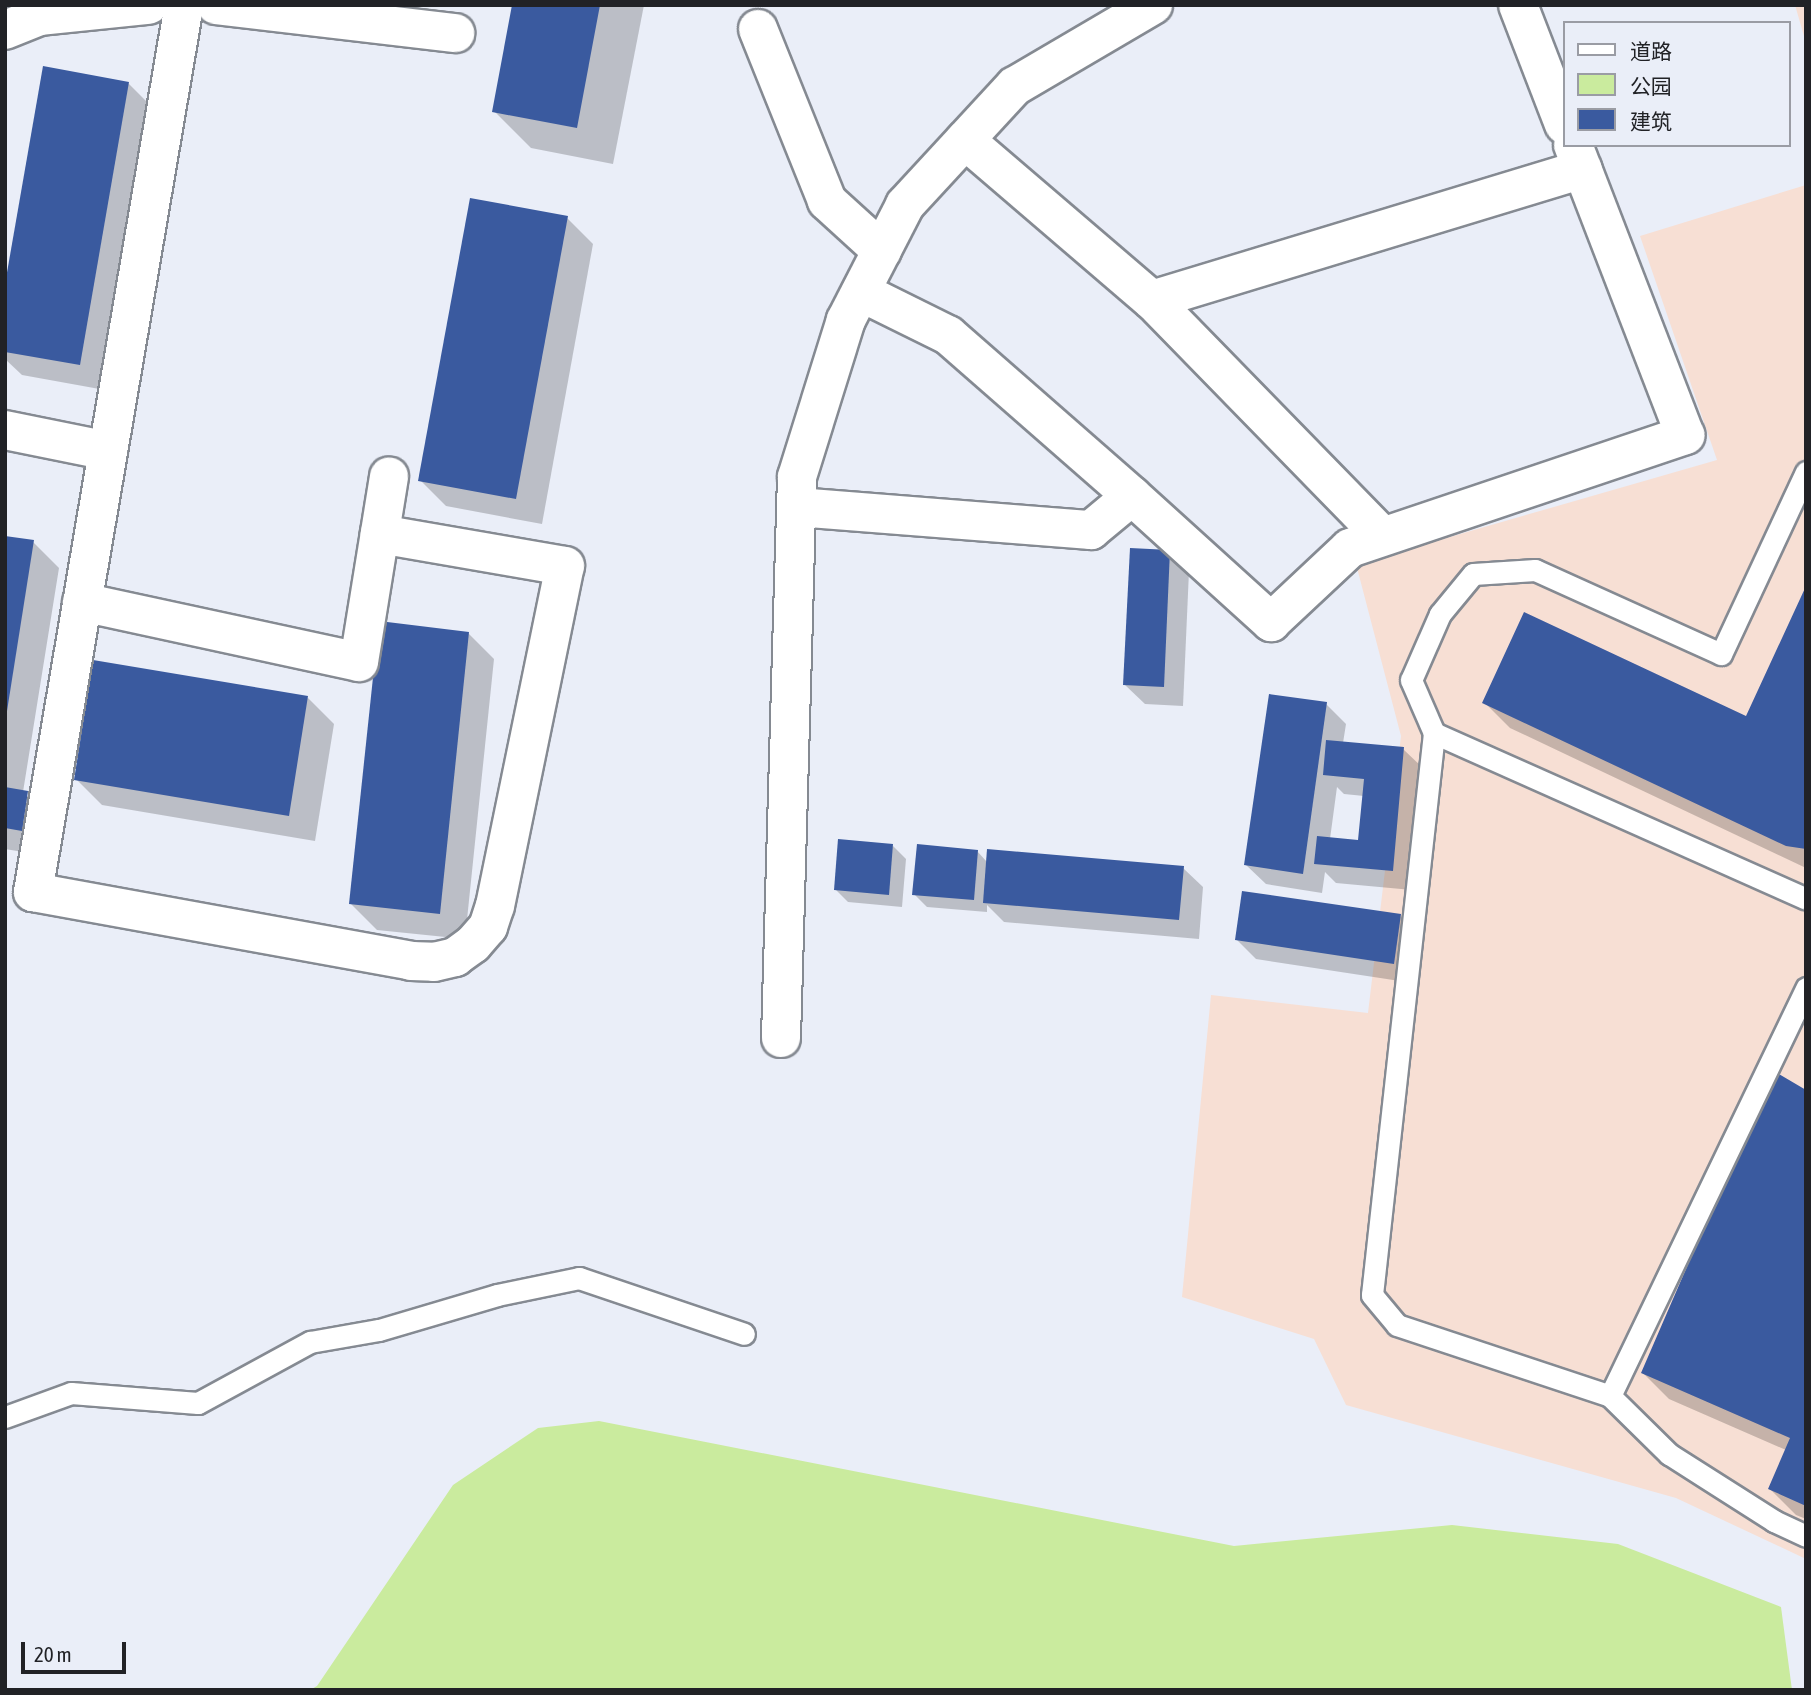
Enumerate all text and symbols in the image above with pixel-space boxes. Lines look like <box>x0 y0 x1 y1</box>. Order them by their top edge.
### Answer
legend <box>1562 21 1790 147</box>
text: 道路 <box>1630 39 1672 63</box>
text: 公园 <box>1630 74 1672 98</box>
text: 建筑 <box>1630 109 1672 133</box>
scale bar <box>24 1628 130 1672</box>
text: 20 m <box>34 1642 72 1666</box>

